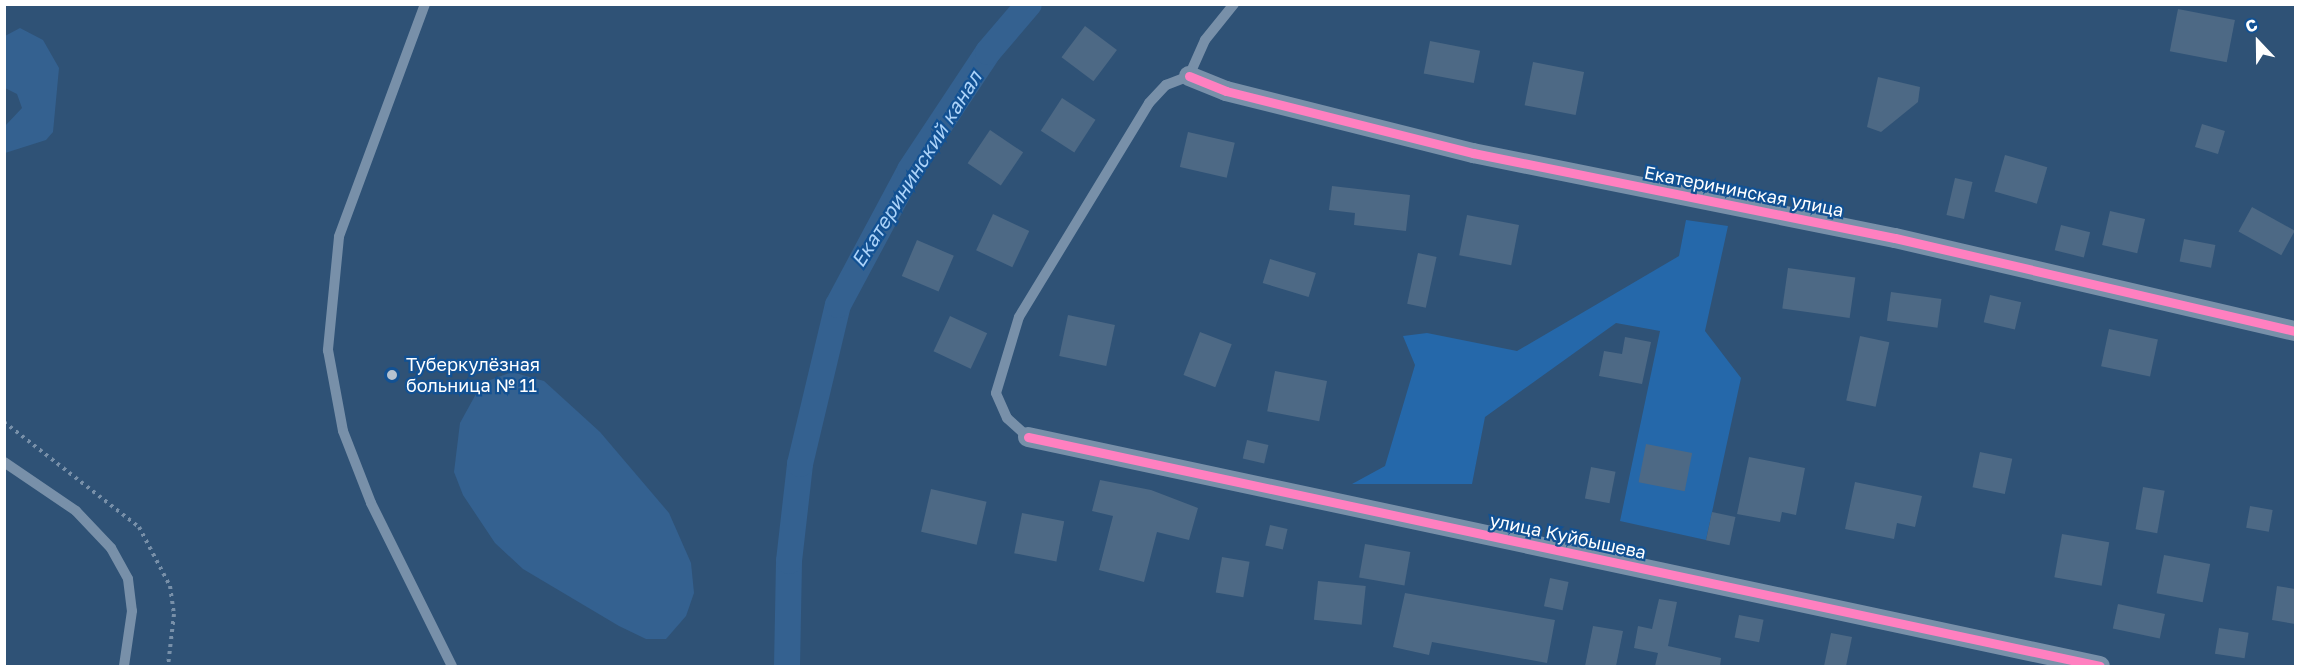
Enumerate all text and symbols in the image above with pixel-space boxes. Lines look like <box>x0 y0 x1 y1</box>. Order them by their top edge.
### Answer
north arrow <box>2228 12 2288 72</box>
text: С <box>2242 14 2260 37</box>
water label: Екатерининский канал <box>846 67 986 271</box>
street label: Екатерининская улица <box>1642 161 1846 221</box>
place label: Туберкулёзная больница № 11 <box>406 354 540 397</box>
marker: Туберкулёзная больница № 11 <box>383 366 401 384</box>
street label: улица Куйбышева <box>1488 509 1648 563</box>

